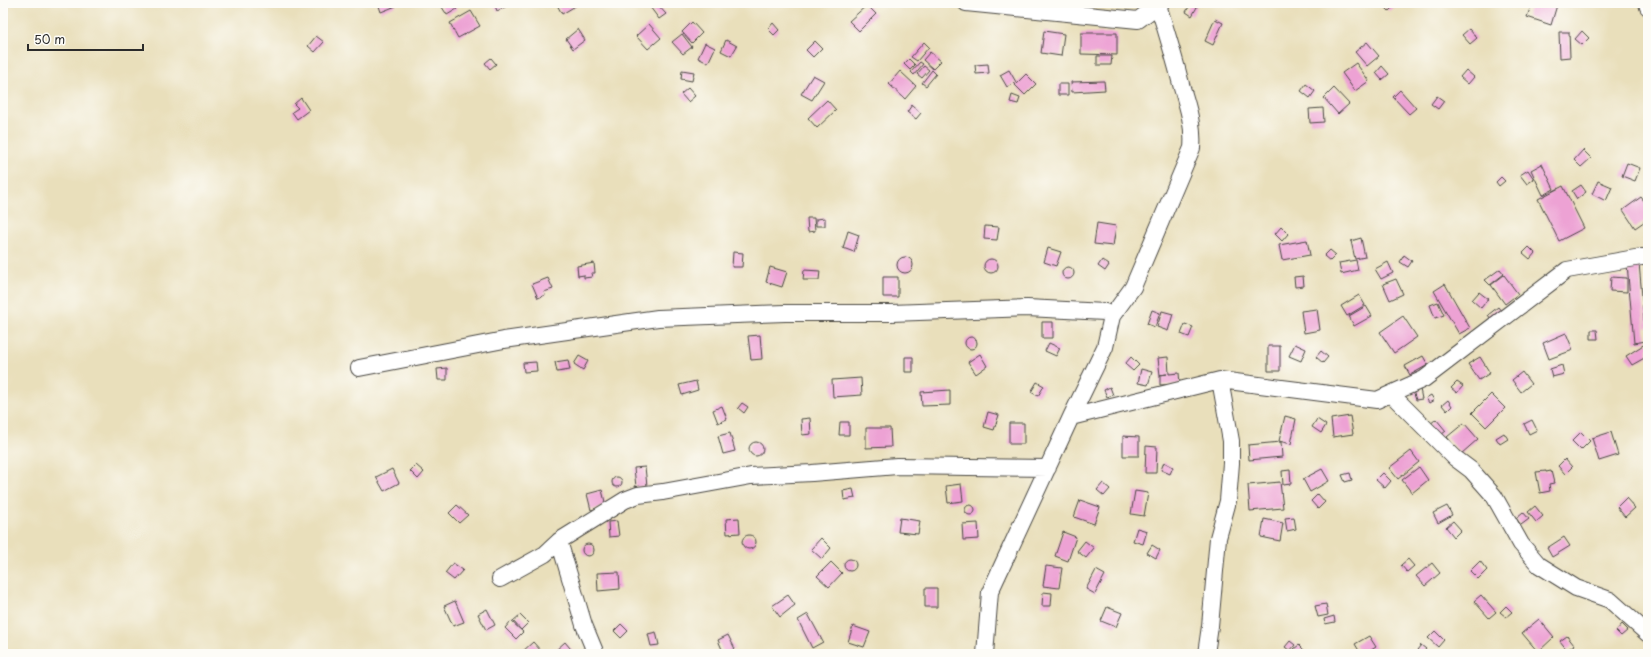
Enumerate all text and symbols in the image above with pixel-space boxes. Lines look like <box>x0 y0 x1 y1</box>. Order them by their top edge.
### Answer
scale bar <box>28 26 143 52</box>
text: 50 m <box>34 30 65 48</box>

